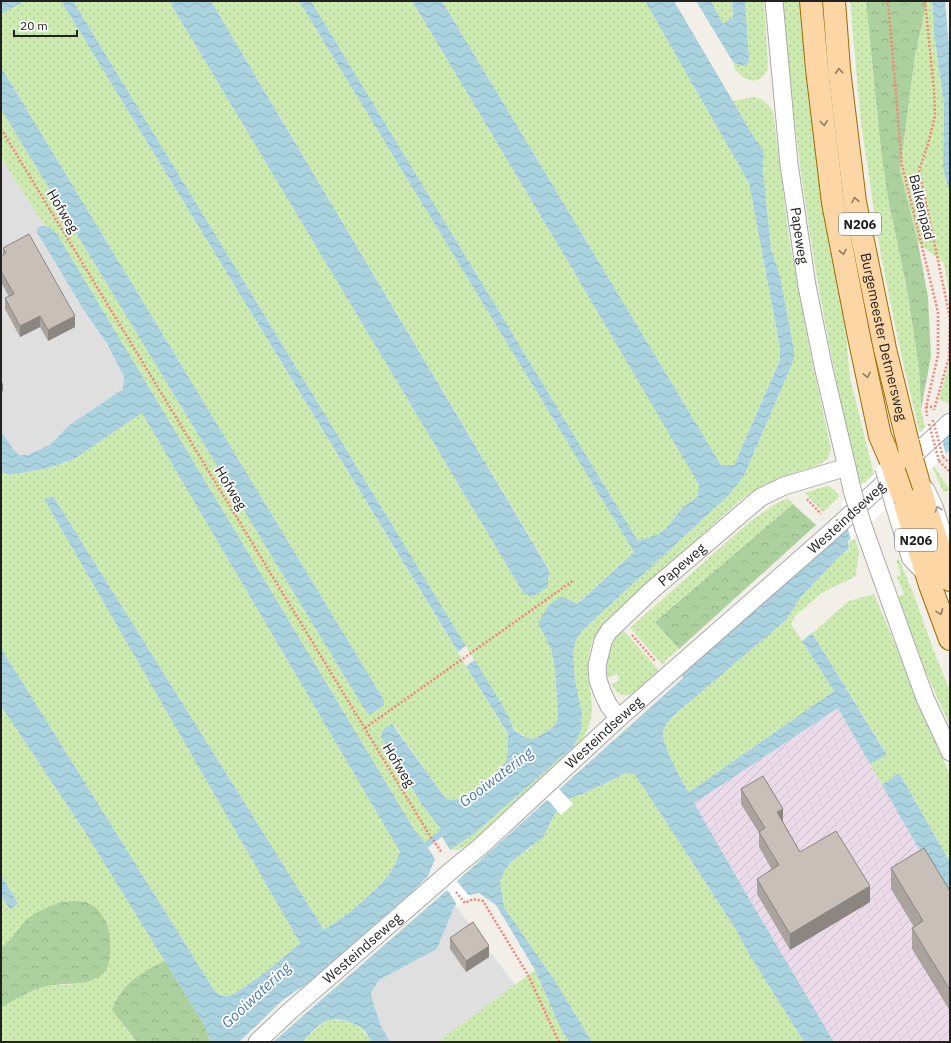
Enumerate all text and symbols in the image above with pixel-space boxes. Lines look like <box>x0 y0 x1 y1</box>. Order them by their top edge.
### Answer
scale bar <box>14 12 77 38</box>
text: 20 m <box>20 18 48 33</box>
one-way arrow <box>835 68 844 74</box>
one-way arrow <box>819 120 828 126</box>
street label: Balkenpad <box>905 172 939 242</box>
street label: Hofweg <box>43 186 83 237</box>
one-way arrow <box>851 197 860 203</box>
street label: Papeweg <box>786 206 813 266</box>
road number: N206 <box>839 213 881 235</box>
one-way arrow <box>838 249 846 255</box>
street label: Burgemeester Detmersweg <box>857 251 911 423</box>
one-way arrow <box>863 372 871 378</box>
street label: Hofweg <box>211 463 251 514</box>
street label: Westeindseweg <box>804 477 889 558</box>
one-way arrow <box>935 505 943 512</box>
road number: N206 <box>895 529 937 551</box>
street label: Papeweg <box>654 539 710 590</box>
one-way arrow <box>935 608 943 615</box>
street label: Westeindseweg <box>561 692 647 772</box>
street label: Hofweg <box>379 740 419 791</box>
water label: Gooiwatering <box>455 742 538 811</box>
street label: Westeindseweg <box>319 908 406 987</box>
water label: Gooiwatering <box>217 957 296 1032</box>

